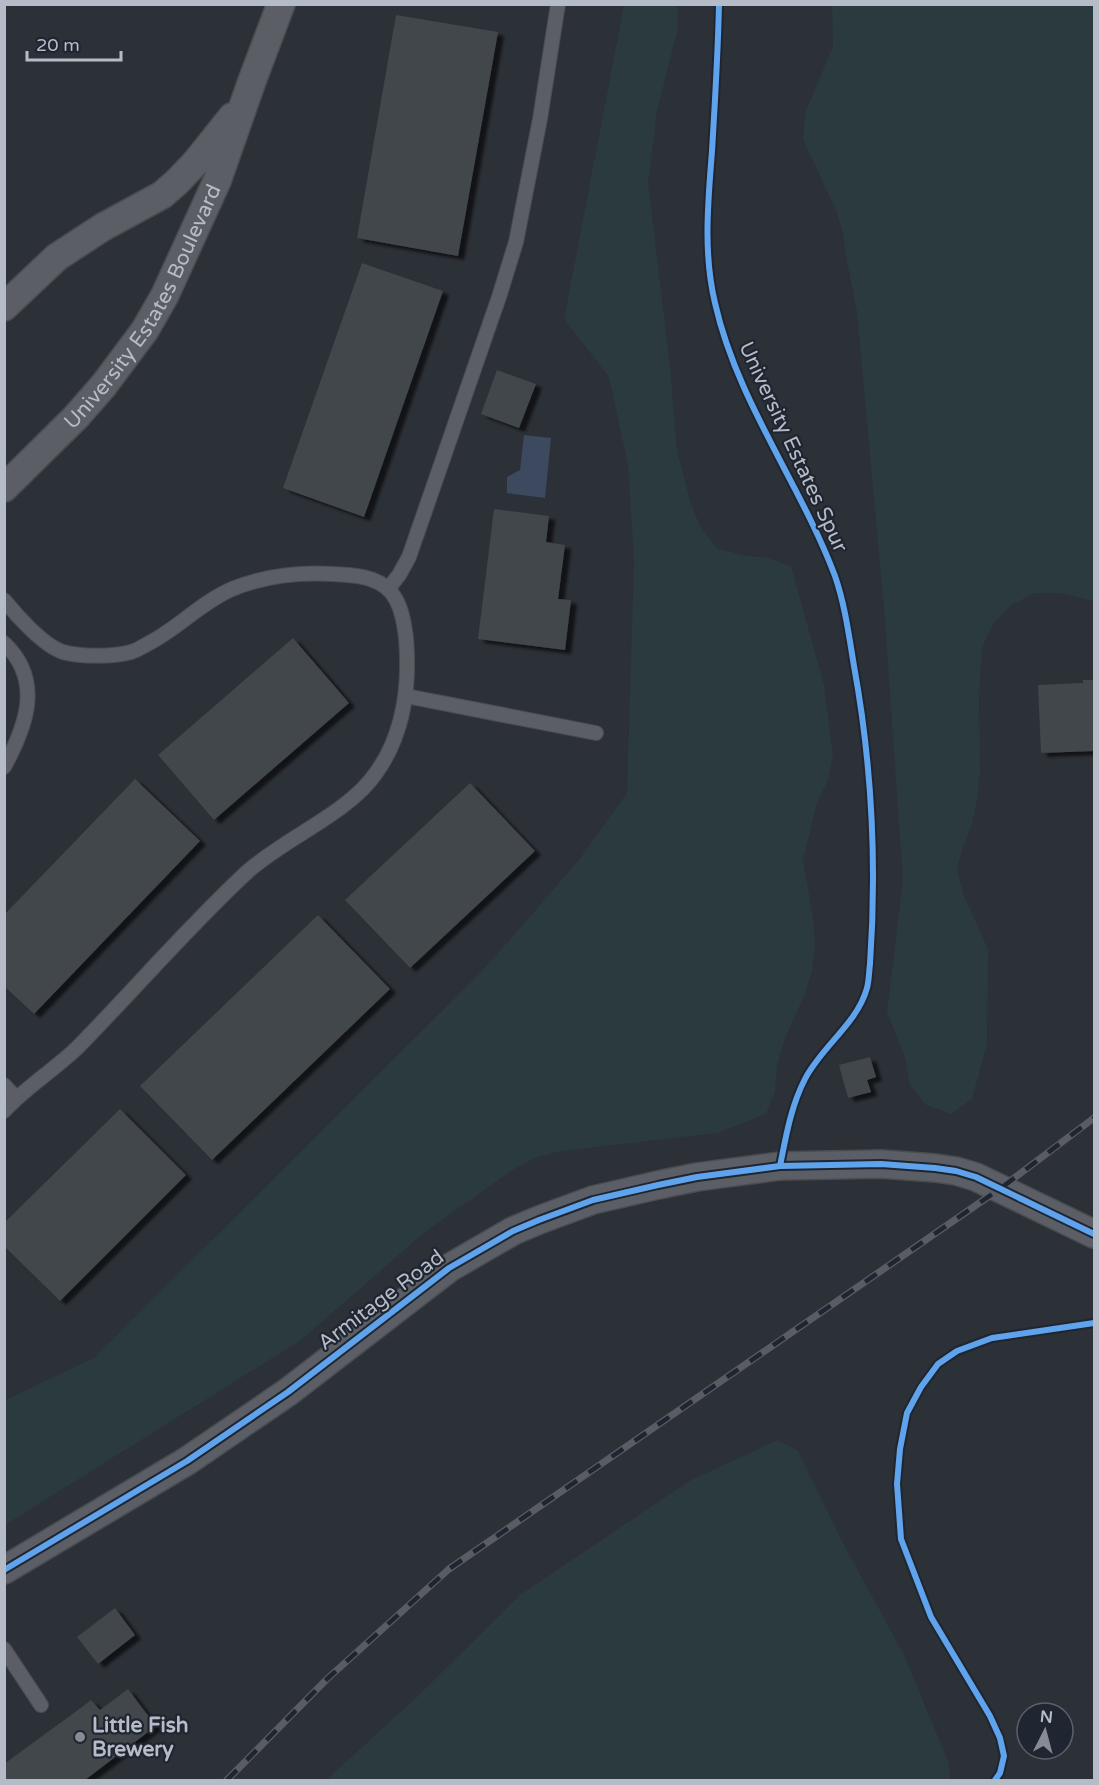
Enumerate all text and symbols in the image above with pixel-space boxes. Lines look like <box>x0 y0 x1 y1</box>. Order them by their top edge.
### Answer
scale bar <box>27 24 122 62</box>
text: 20 m <box>36 34 80 56</box>
street label: University Estates Boulevard <box>59 180 226 434</box>
street label: University Estates Spur <box>733 338 853 556</box>
street label: Armitage Road <box>313 1244 449 1356</box>
north arrow <box>1015 1701 1075 1761</box>
text: N <box>1039 1706 1054 1728</box>
place label: Little Fish Brewery <box>92 1713 189 1762</box>
marker: Little Fish Brewery <box>73 1730 87 1744</box>

